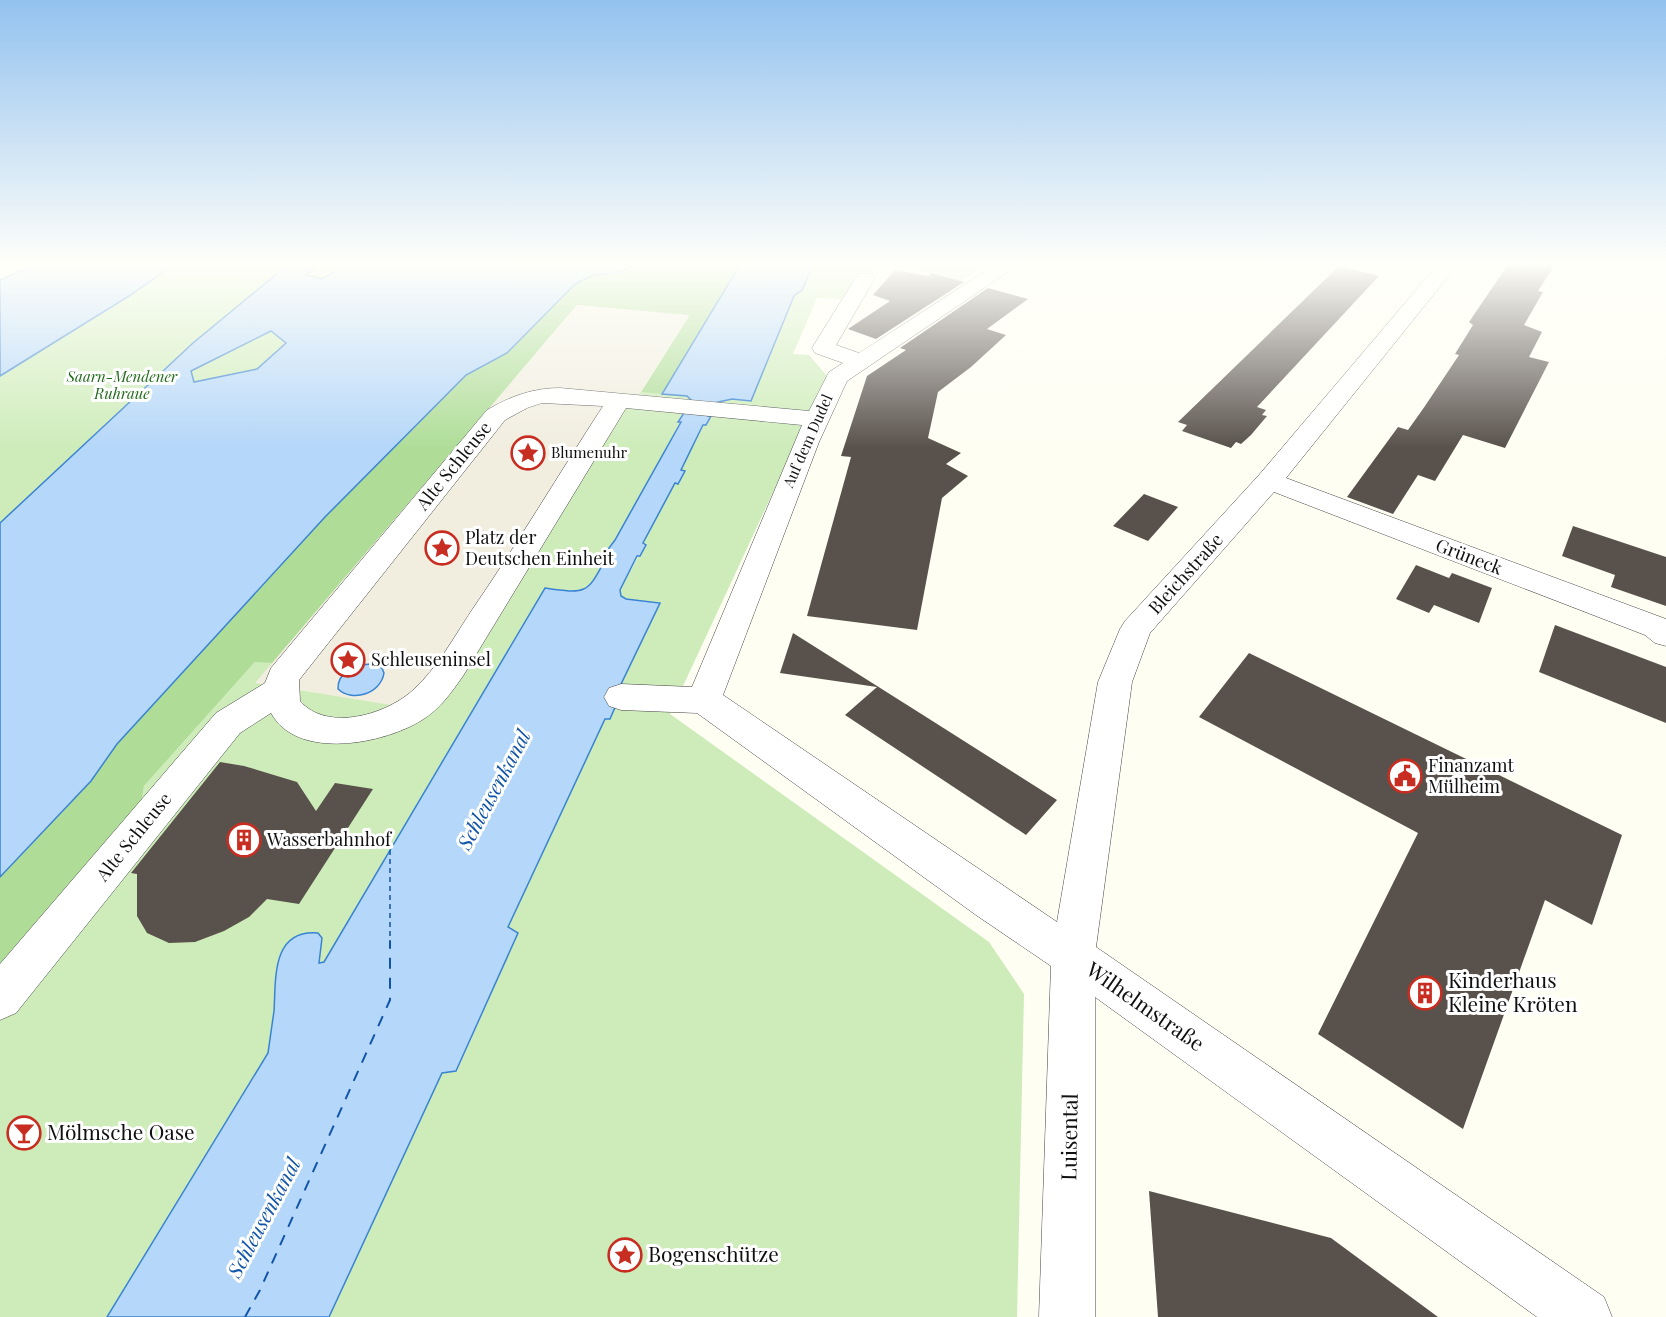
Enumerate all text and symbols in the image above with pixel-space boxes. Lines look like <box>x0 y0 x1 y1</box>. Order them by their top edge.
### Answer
park label: Saarn-Mendener Ruhraue <box>66 366 178 403</box>
street label: Auf dem Dudel <box>777 391 837 491</box>
street label: Alte Schleuse <box>410 416 496 515</box>
place icon: Blumenuhr <box>510 435 546 471</box>
place label: Blumenuhr <box>551 442 628 462</box>
place label: Platz der Deutschen Einheit <box>465 525 615 570</box>
street label: Bleichstraße <box>1143 528 1228 619</box>
place icon: Platz der Deutschen Einheit <box>424 530 460 566</box>
street label: Grüneck <box>1433 532 1506 580</box>
place icon: Schleuseninsel <box>330 642 366 678</box>
place label: Schleuseninsel <box>371 647 491 671</box>
water label: Schleusenkanal <box>449 723 536 855</box>
place label: Finanzamt Mülheim <box>1428 753 1514 798</box>
public building icon: Finanzamt Mülheim <box>1387 758 1423 794</box>
street label: Alte Schleuse <box>90 787 176 886</box>
building icon: Wasserbahnhof <box>226 822 262 858</box>
place label: Wasserbahnhof <box>266 827 393 851</box>
street label: Wilhelmstraße <box>1081 954 1211 1056</box>
place label: Kinderhaus Kleine Kröten <box>1448 965 1578 1017</box>
building icon: Kinderhaus Kleine Kröten <box>1407 975 1443 1011</box>
street label: Luisental <box>1053 1093 1083 1181</box>
bar icon: Mölmsche Oase <box>6 1115 42 1151</box>
place label: Mölmsche Oase <box>47 1117 195 1145</box>
water label: Schleusenkanal <box>219 1151 306 1283</box>
place icon: Bogenschütze <box>607 1237 643 1273</box>
place label: Bogenschütze <box>648 1239 779 1267</box>

